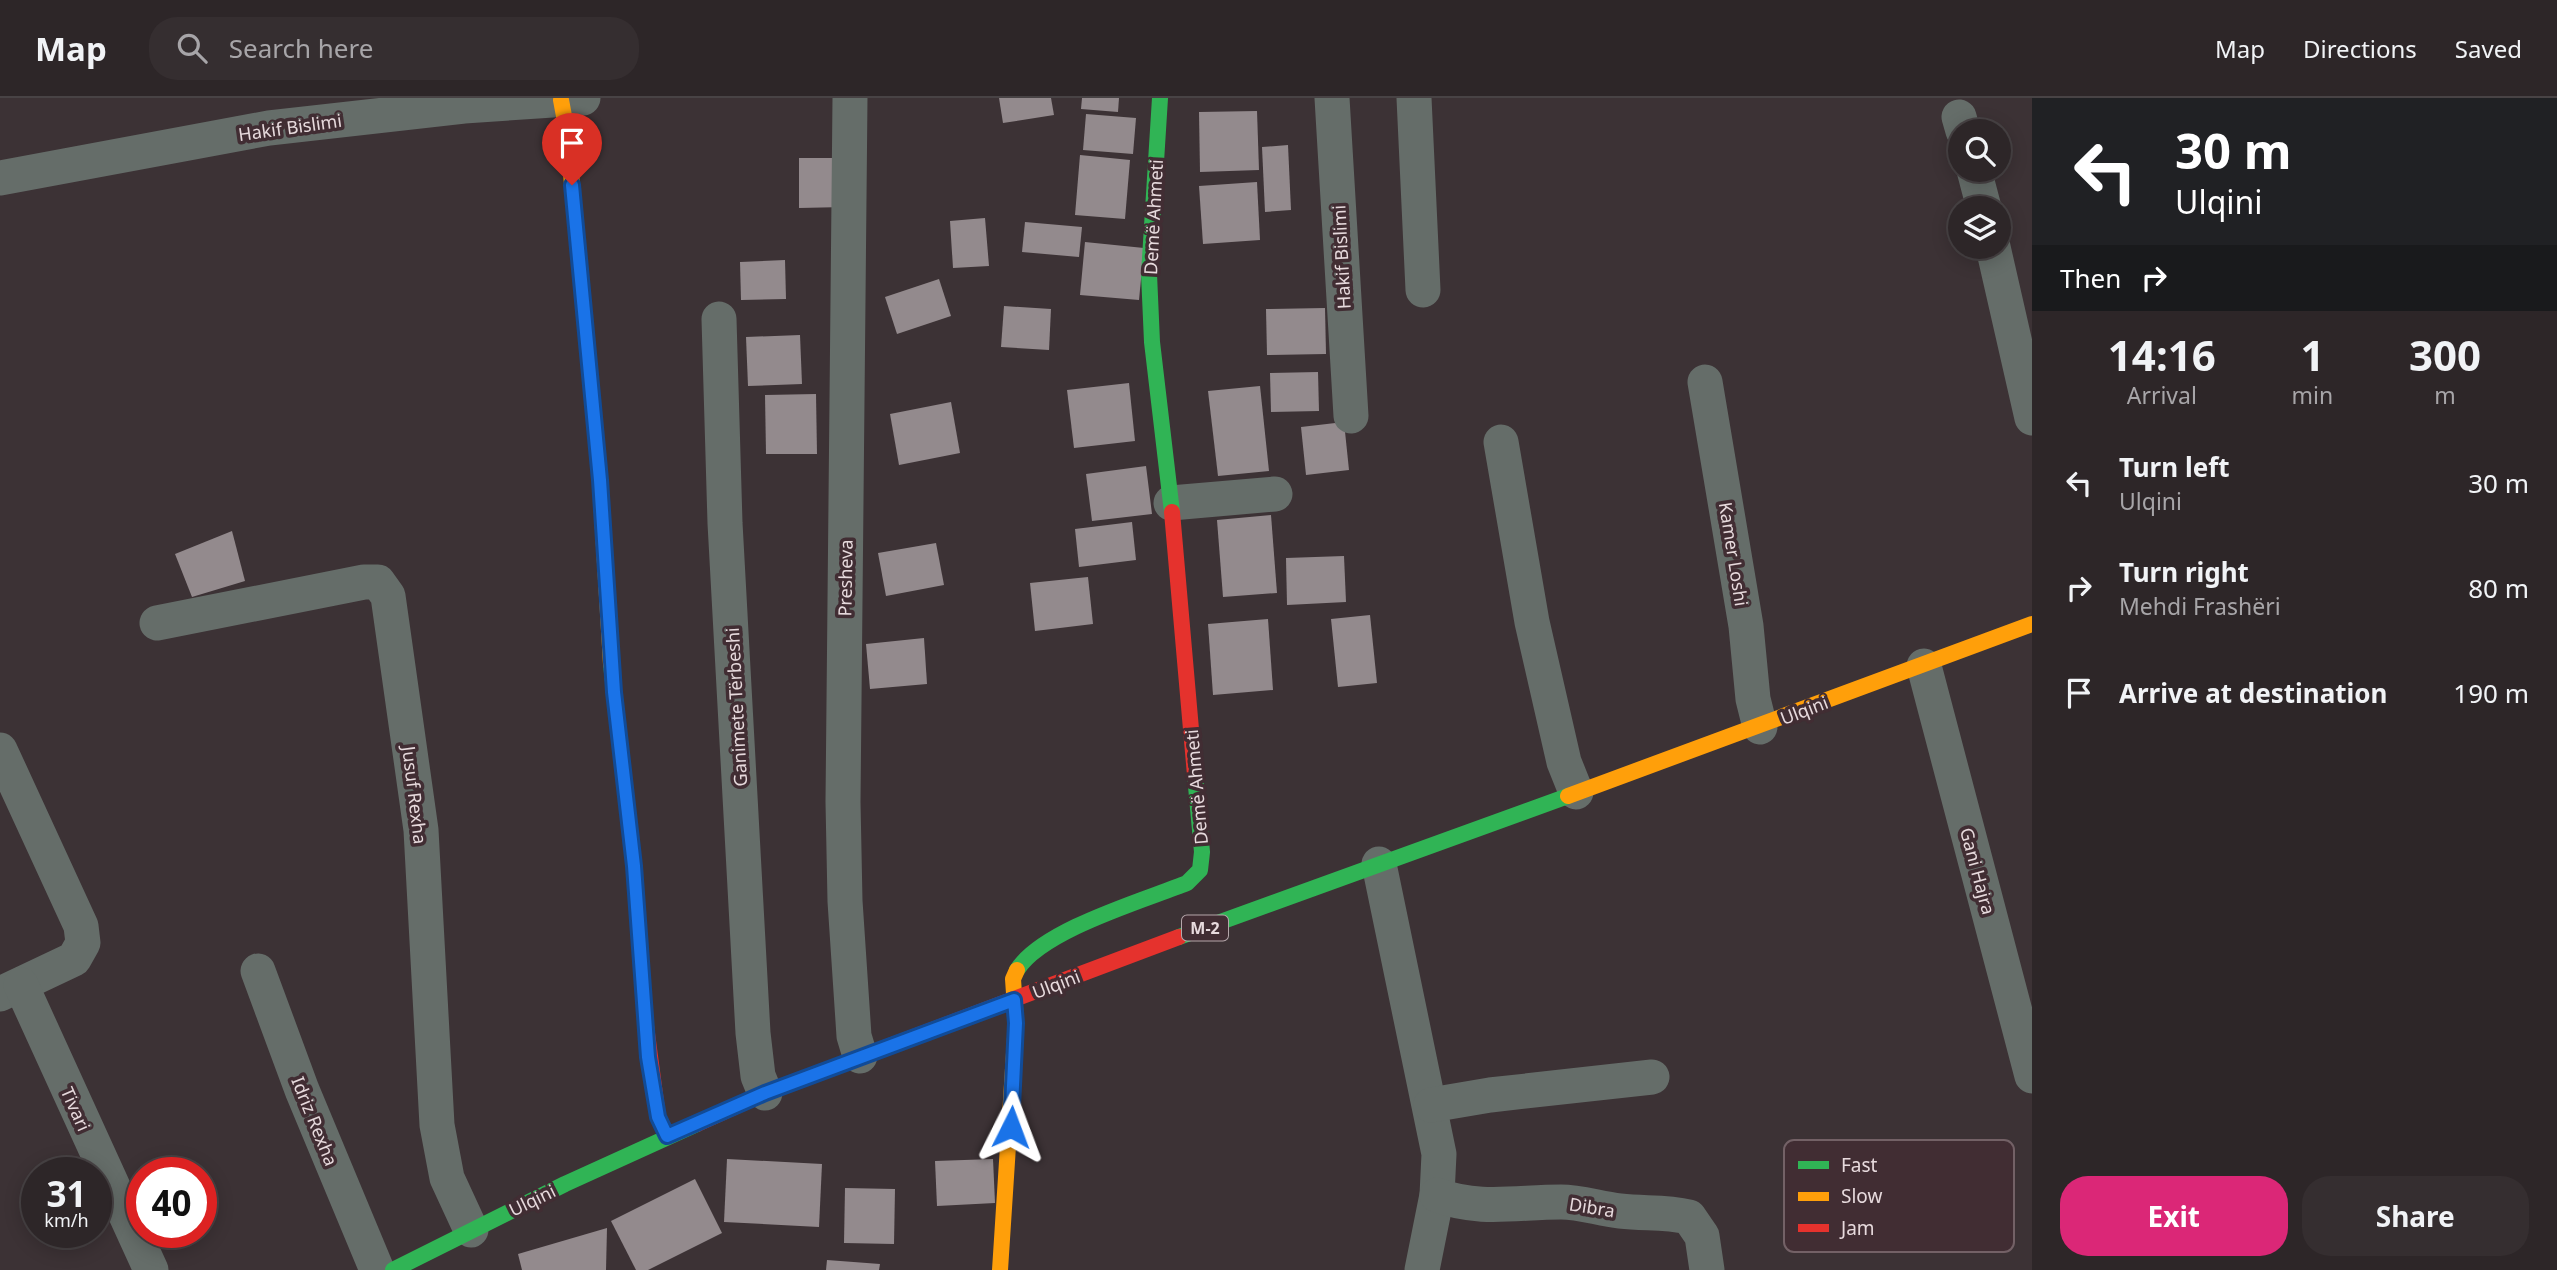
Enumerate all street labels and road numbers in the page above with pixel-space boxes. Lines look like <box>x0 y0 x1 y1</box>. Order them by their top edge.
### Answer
street label: Hakif Bislimi <box>237 108 343 146</box>
street label: Demë Ahmeti <box>1138 159 1168 275</box>
street label: Hakif Bislimi <box>1326 204 1356 310</box>
street label: Kamer Loshi <box>1714 500 1754 608</box>
street label: Presheva <box>832 539 858 617</box>
street label: Ganimete Tërbeshi <box>720 627 752 787</box>
street label: Ulqini <box>1777 690 1831 730</box>
street label: Demë Ahmeti <box>1179 728 1213 846</box>
street label: Jusuf Rexha <box>397 743 433 845</box>
street label: Gani Hajra <box>1955 825 2001 917</box>
road number: M-2 <box>1182 916 1228 940</box>
street label: Ulqini <box>1029 964 1083 1004</box>
street label: Idriz Rexha <box>286 1073 344 1169</box>
street label: Tivari <box>56 1083 96 1135</box>
street label: Ulqini <box>505 1178 559 1222</box>
street label: Dibra <box>1567 1192 1617 1222</box>

